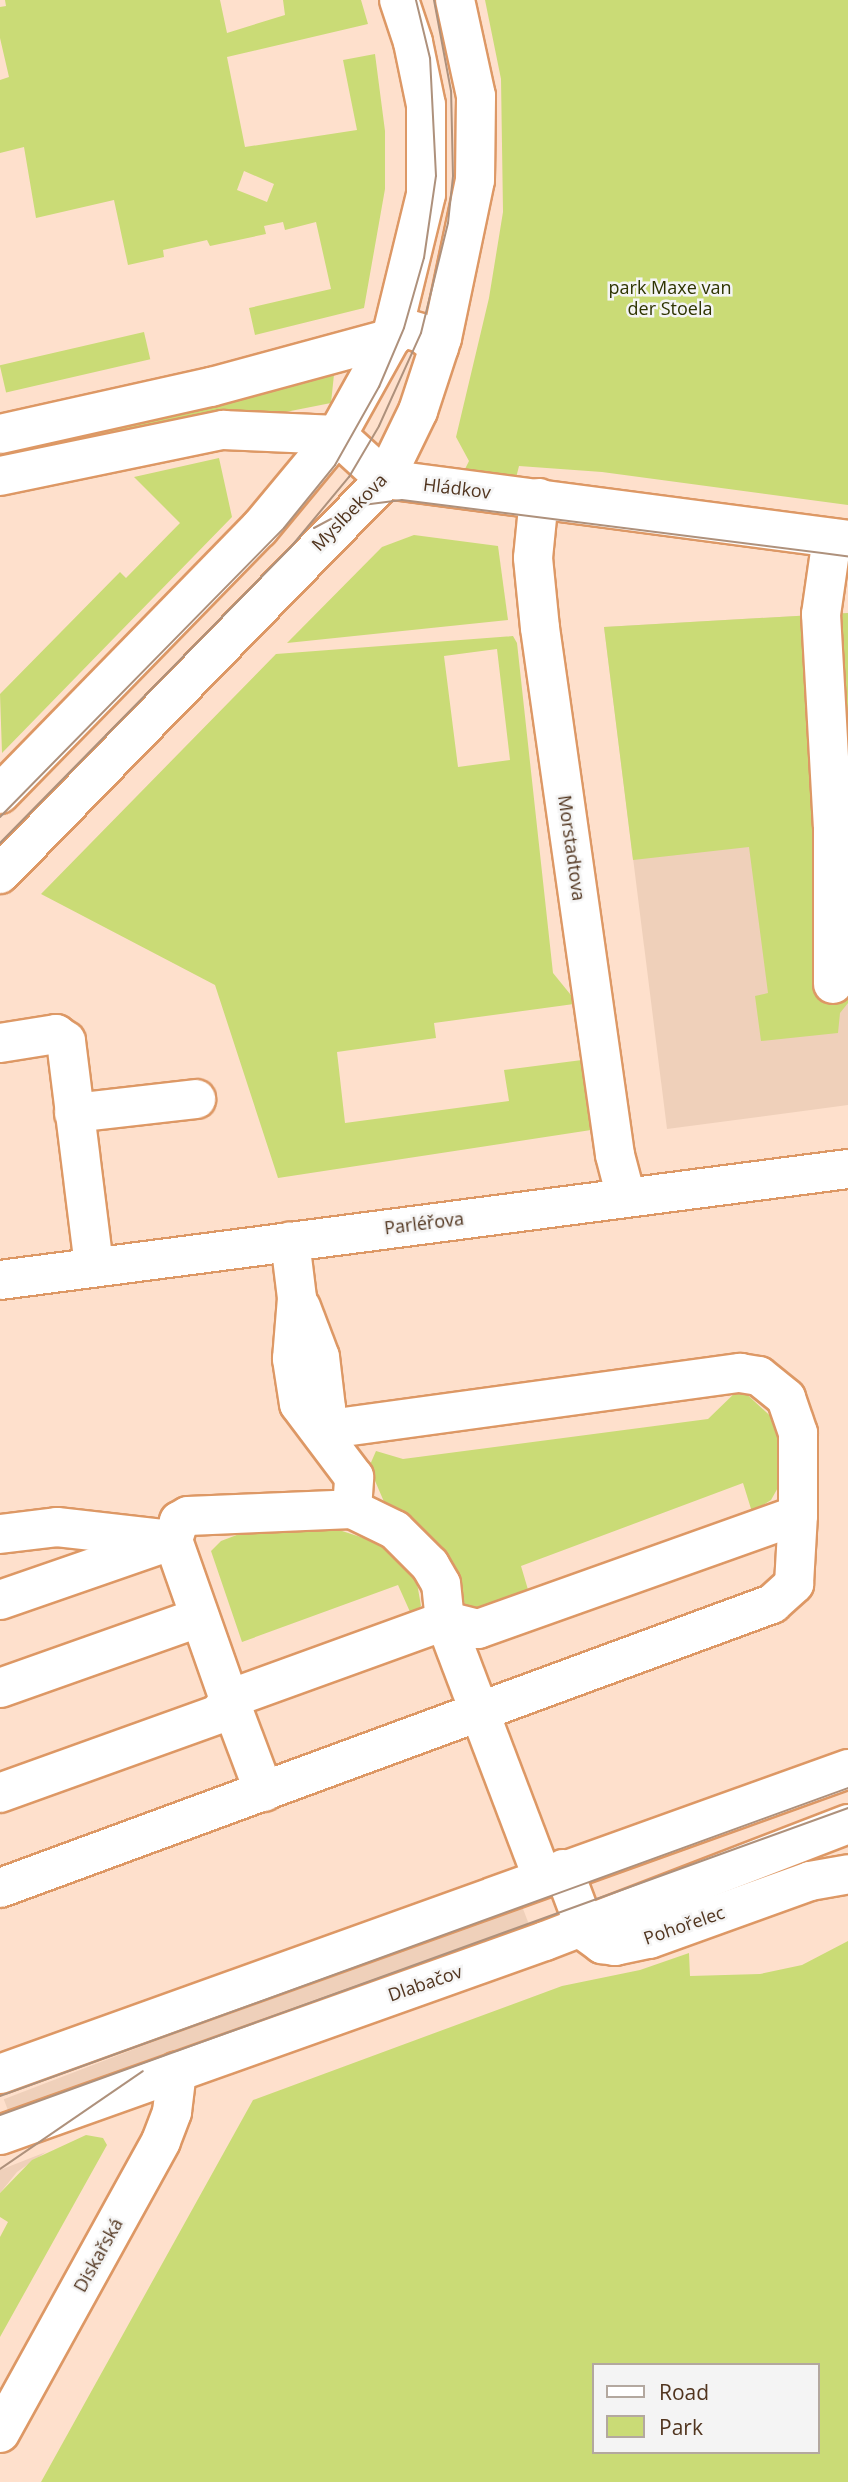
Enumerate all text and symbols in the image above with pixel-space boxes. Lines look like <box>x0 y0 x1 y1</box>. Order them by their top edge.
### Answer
park label: park Maxe van der Stoela <box>609 277 731 320</box>
street label: Myslbekova <box>307 469 391 555</box>
street label: Hládkov <box>422 473 492 503</box>
street label: Morstadtova <box>554 794 590 902</box>
street label: Parléřova <box>383 1207 465 1239</box>
street label: Pohořelec <box>641 1901 727 1949</box>
street label: Dlabačov <box>385 1960 465 2006</box>
street label: Diskařská <box>69 2214 127 2296</box>
legend <box>592 2363 820 2454</box>
text: Road <box>659 2378 709 2406</box>
text: Park <box>659 2413 703 2441</box>

